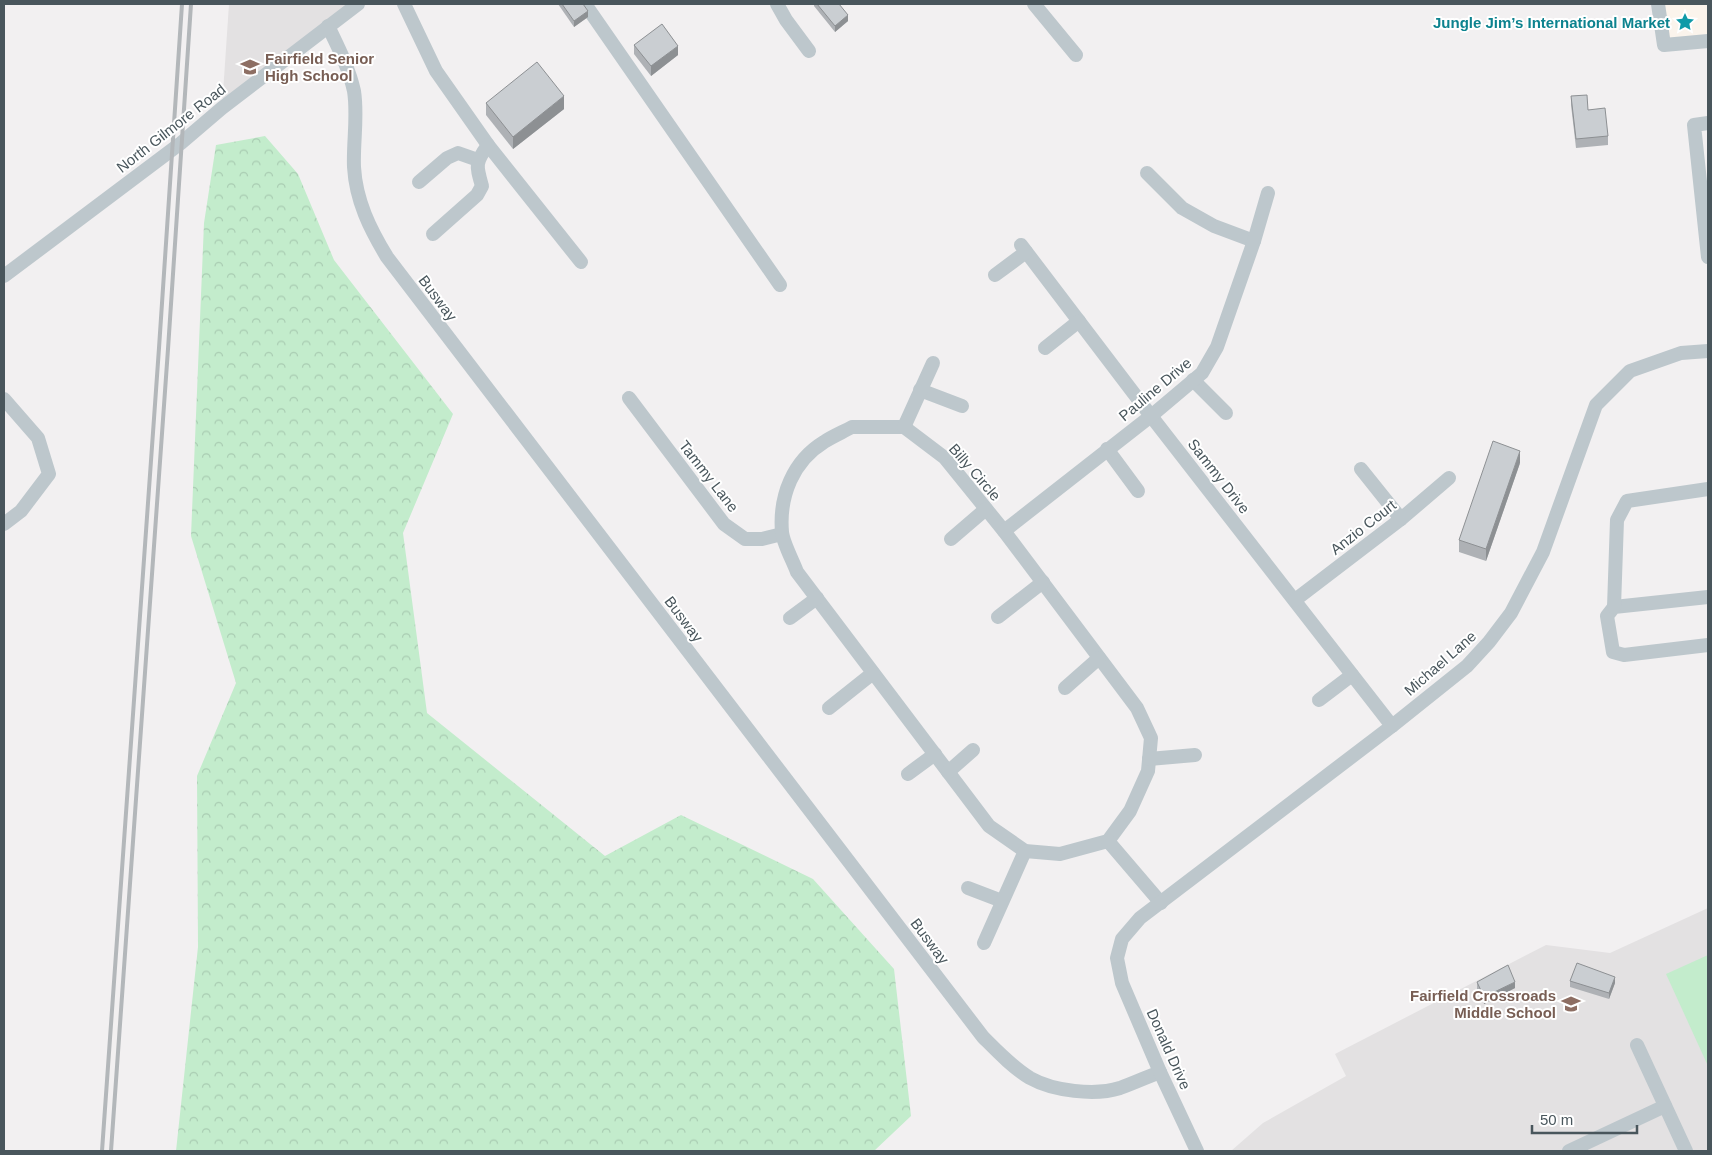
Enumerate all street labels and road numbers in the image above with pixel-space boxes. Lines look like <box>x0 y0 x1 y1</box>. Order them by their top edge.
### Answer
street label: North Gilmore Road <box>113 80 229 176</box>
street label: Busway <box>415 272 461 324</box>
street label: Pauline Drive <box>1115 354 1195 424</box>
street label: Sammy Drive <box>1185 435 1253 517</box>
street label: Tammy Lane <box>676 437 742 515</box>
street label: Billy Circle <box>946 440 1004 504</box>
street label: Anzio Court <box>1327 496 1400 558</box>
street label: Busway <box>661 593 707 645</box>
street label: Michael Lane <box>1401 627 1479 699</box>
street label: Busway <box>907 915 953 967</box>
street label: Donald Drive <box>1144 1006 1194 1092</box>

